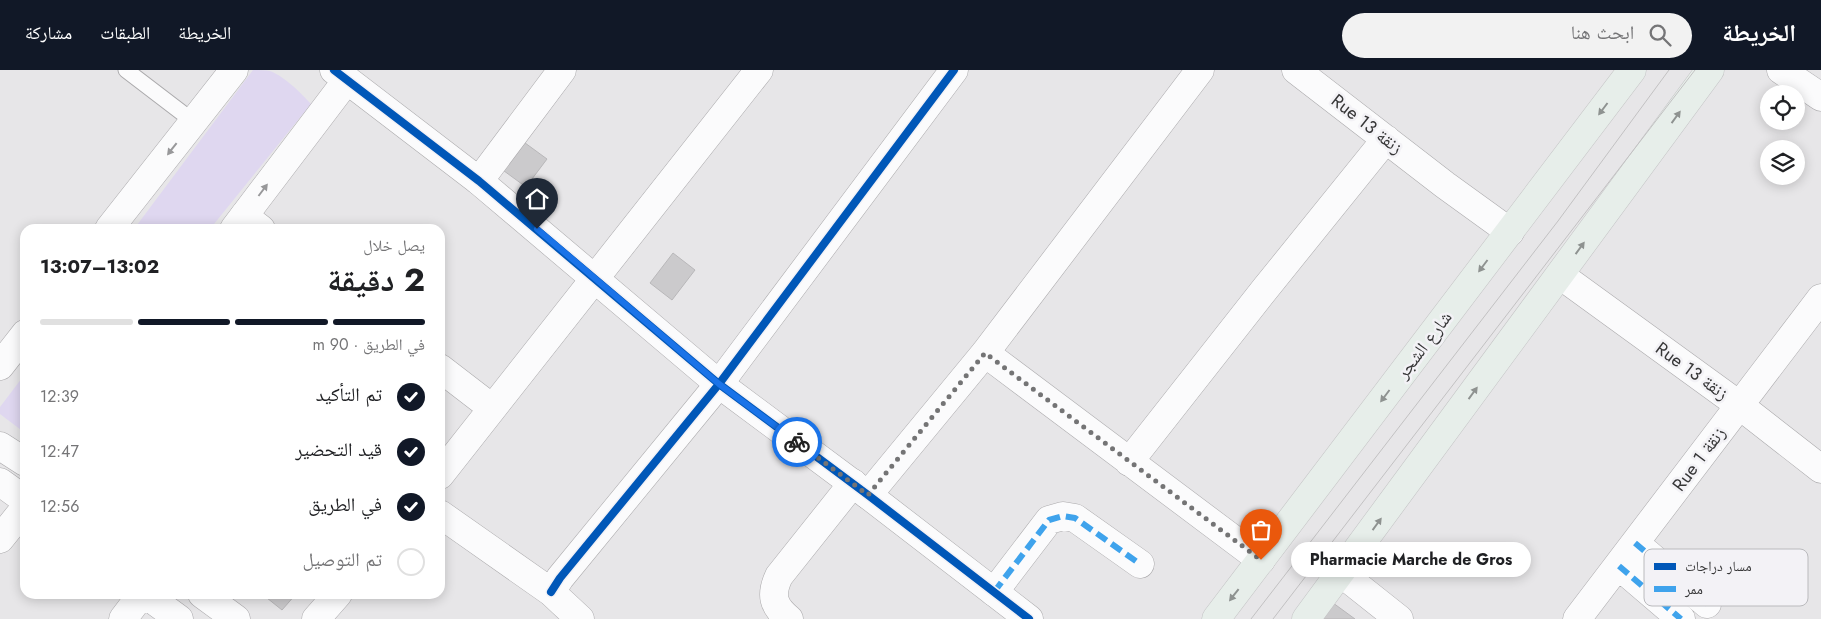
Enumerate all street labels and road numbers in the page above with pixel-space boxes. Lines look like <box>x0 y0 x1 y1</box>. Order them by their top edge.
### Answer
street label: Rue 13 زنقة <box>1326 88 1408 160</box>
street label: شارع الشجر <box>1389 306 1458 385</box>
street label: Rue 13 زنقة <box>1650 336 1734 406</box>
street label: Rue 1 زنقة <box>1666 421 1732 497</box>

